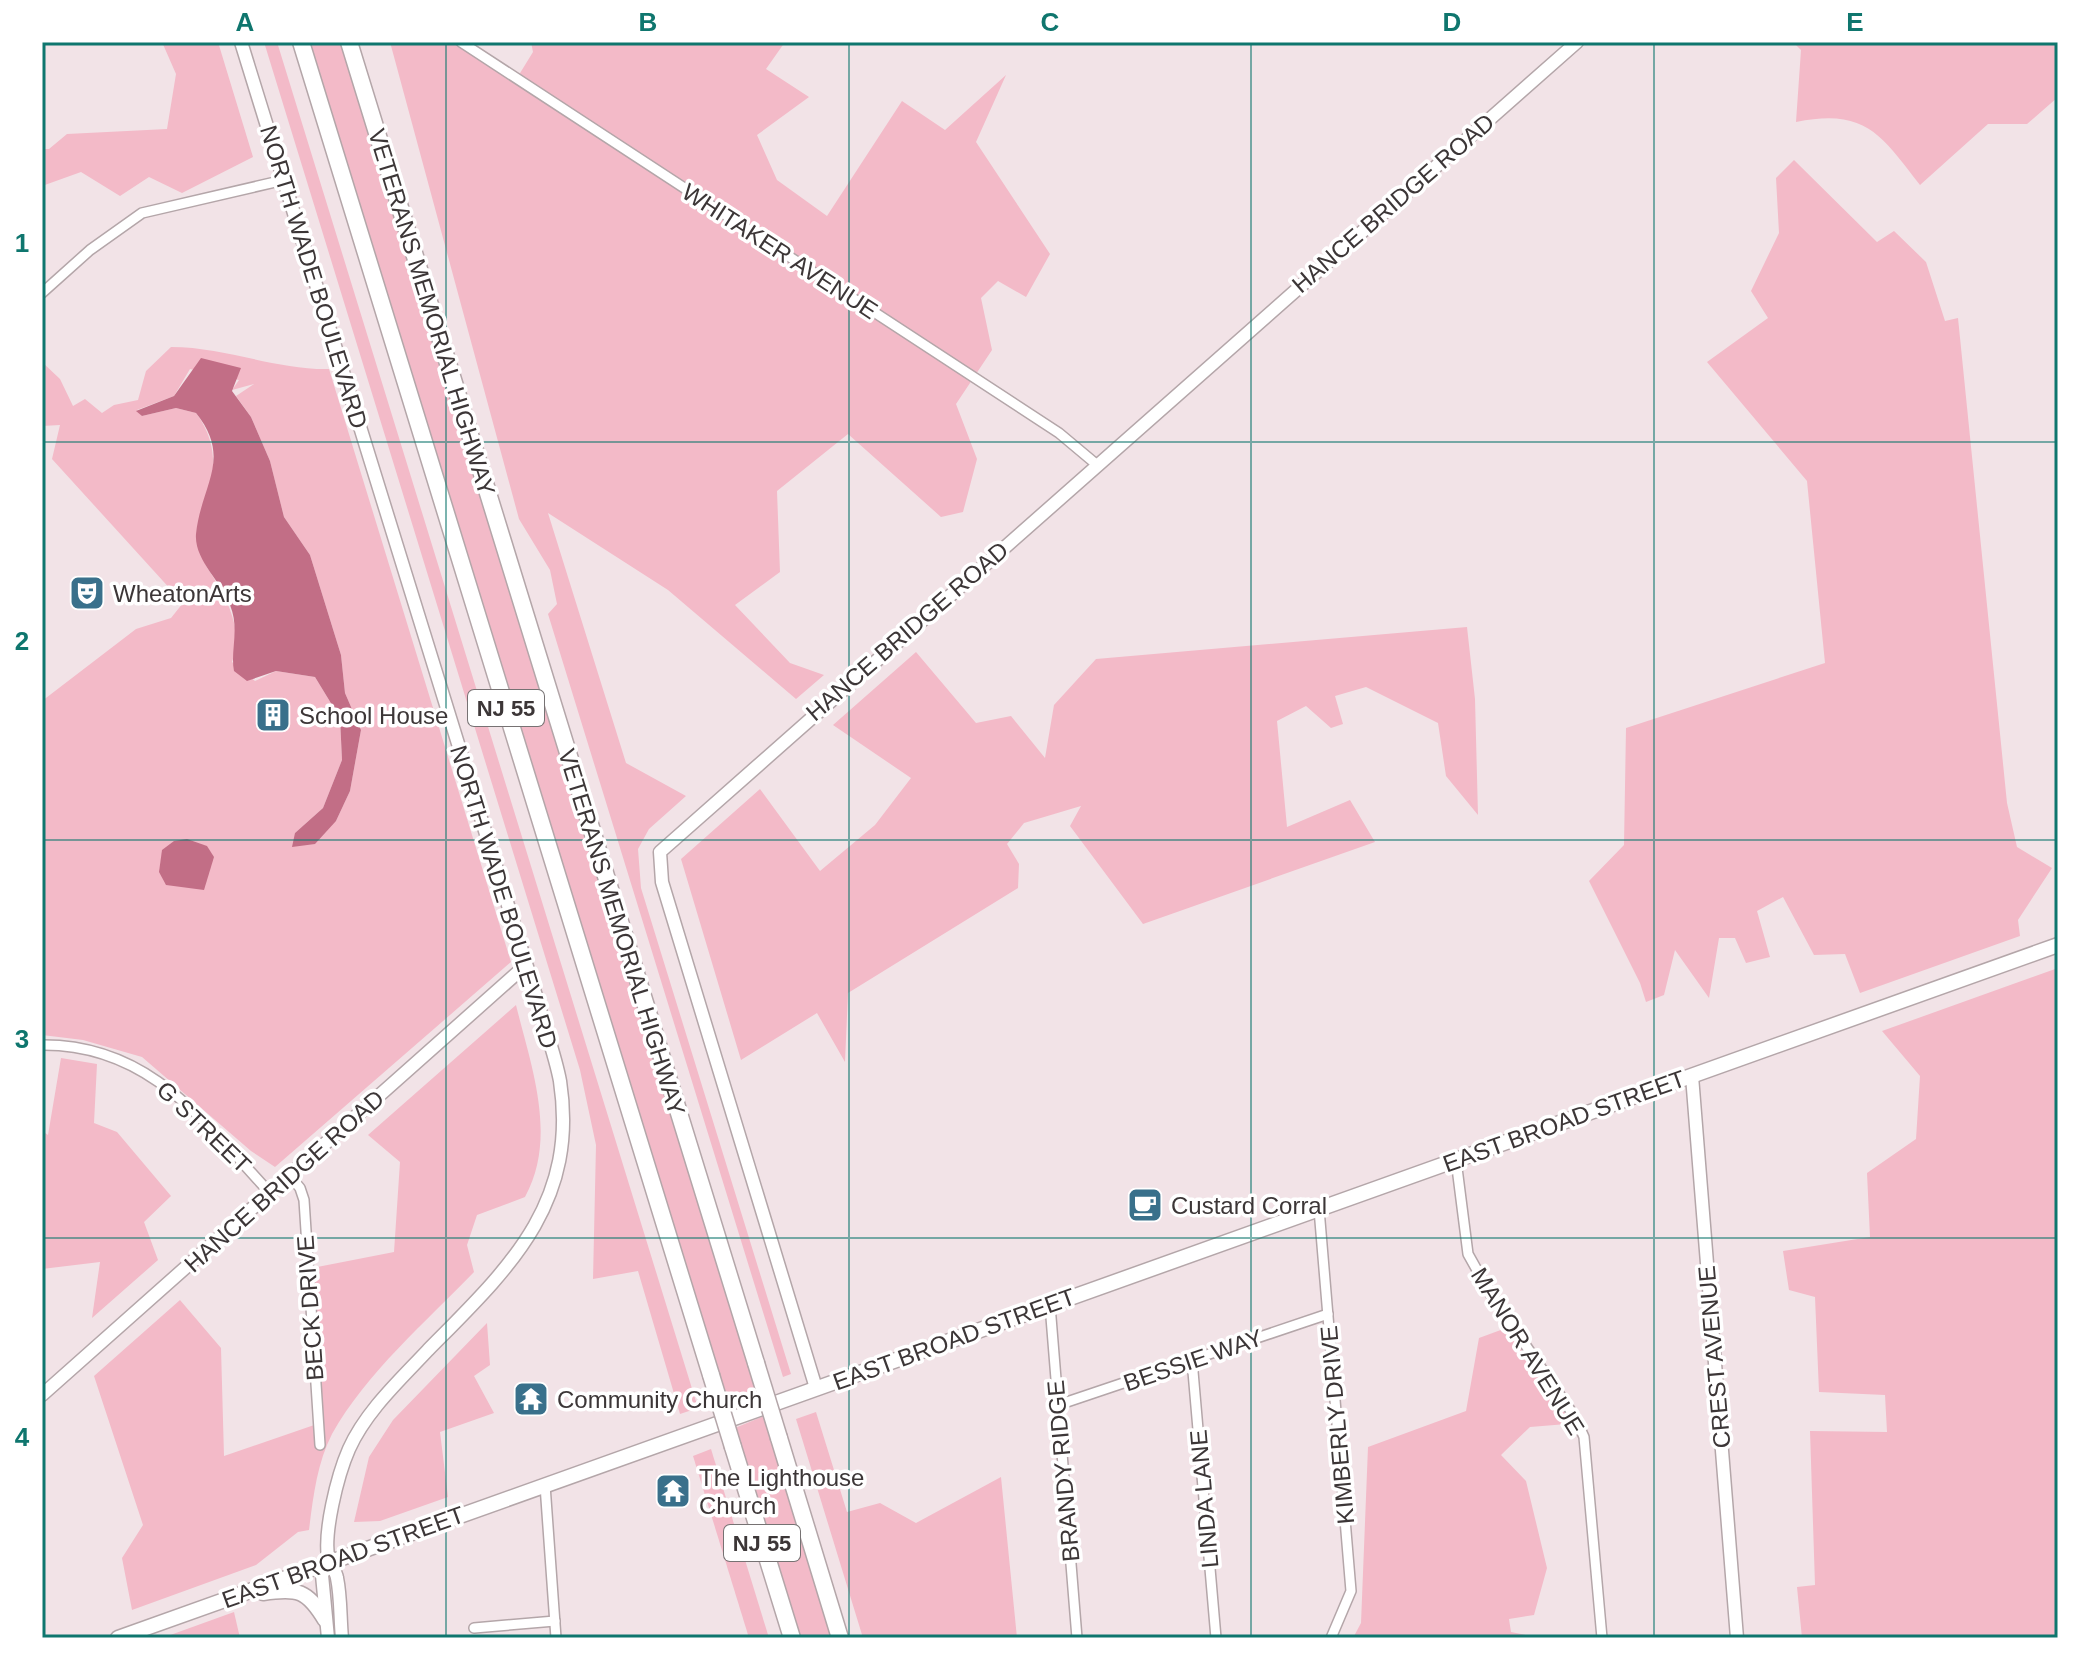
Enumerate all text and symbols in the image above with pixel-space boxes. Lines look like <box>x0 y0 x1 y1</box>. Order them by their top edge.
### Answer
text: A <box>236 7 255 37</box>
text: B <box>639 7 657 37</box>
text: C <box>1041 7 1060 37</box>
text: D <box>1443 7 1461 37</box>
text: E <box>1846 7 1864 37</box>
street label: HANCE BRIDGE ROAD <box>1287 108 1499 298</box>
street label: NORTH WADE BOULEVARD <box>255 122 373 432</box>
street label: VETERANS MEMORIAL HIGHWAY <box>363 125 501 499</box>
street label: WHITAKER AVENUE <box>677 178 883 324</box>
text: 1 <box>15 228 29 258</box>
street label: HANCE BRIDGE ROAD <box>801 536 1013 726</box>
theatre icon: WheatonArts <box>68 574 106 612</box>
place label: WheatonArts <box>113 580 252 607</box>
text: 2 <box>15 626 29 656</box>
road number: NJ 55 <box>468 690 544 726</box>
building icon: School House <box>254 696 292 734</box>
place label: School House <box>299 702 448 729</box>
street label: NORTH WADE BOULEVARD <box>445 742 563 1052</box>
street label: VETERANS MEMORIAL HIGHWAY <box>553 745 691 1119</box>
text: 3 <box>15 1024 29 1054</box>
street label: EAST BROAD STREET <box>1439 1064 1689 1177</box>
street label: G STREET <box>151 1076 257 1179</box>
street label: HANCE BRIDGE ROAD <box>179 1084 389 1278</box>
cafe icon: Custard Corral <box>1126 1186 1164 1224</box>
place label: Custard Corral <box>1171 1192 1327 1219</box>
street label: BECK DRIVE <box>291 1235 329 1381</box>
street label: MANOR AVENUE <box>1466 1263 1590 1439</box>
street label: CREST AVENUE <box>1693 1265 1735 1449</box>
street label: EAST BROAD STREET <box>829 1282 1079 1395</box>
street label: BESSIE WAY <box>1120 1324 1266 1396</box>
street label: KIMBERLY DRIVE <box>1315 1325 1359 1525</box>
street label: BRANDY RIDGE <box>1042 1379 1084 1563</box>
temple icon: Community Church <box>512 1380 550 1418</box>
place label: Community Church <box>557 1386 762 1413</box>
text: 4 <box>15 1422 30 1452</box>
street label: LINDA LANE <box>1185 1429 1223 1569</box>
place label: The Lighthouse Church <box>699 1464 864 1519</box>
temple icon: The Lighthouse Church <box>654 1472 692 1510</box>
street label: EAST BROAD STREET <box>218 1500 468 1613</box>
road number: NJ 55 <box>724 1525 800 1561</box>

